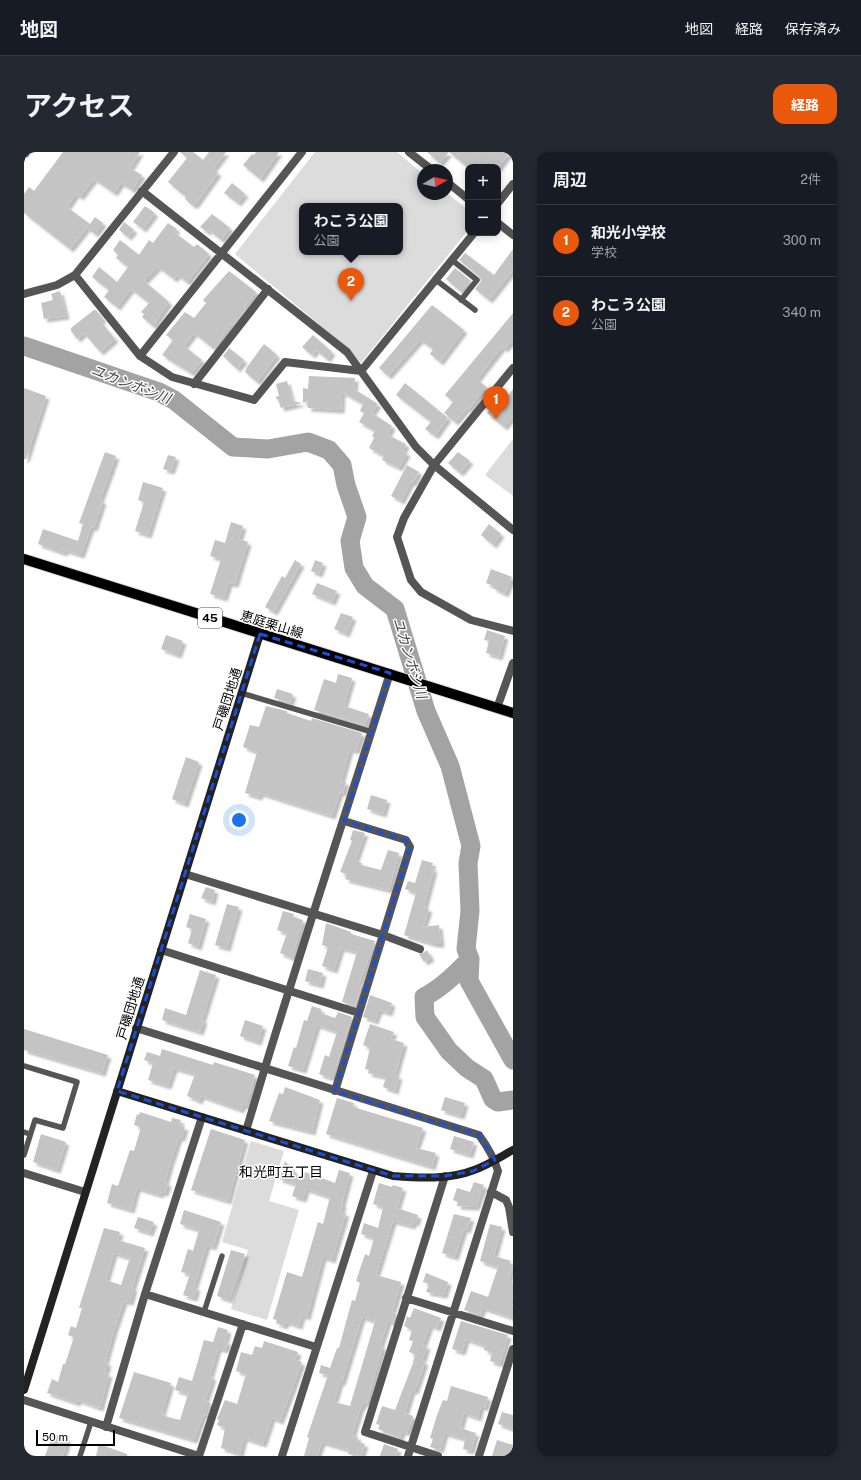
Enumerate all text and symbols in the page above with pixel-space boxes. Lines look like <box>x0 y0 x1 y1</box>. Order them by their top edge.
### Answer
text: 地図 <box>20 18 58 40</box>
text: 地図 <box>685 21 713 37</box>
text: 経路 <box>735 21 763 37</box>
text: 保存済み <box>785 21 841 37</box>
button: 経路 <box>773 84 837 124</box>
text: アクセス <box>24 89 135 122</box>
north arrow <box>417 164 453 200</box>
map controls <box>465 164 501 236</box>
button: + <box>465 164 501 200</box>
text: 周辺 <box>553 170 587 190</box>
text: 2件 <box>800 172 821 187</box>
button: − <box>465 200 501 236</box>
popup <box>299 203 403 255</box>
text: わこう公園 <box>313 212 389 229</box>
text: 和光小学校 <box>591 224 666 241</box>
text: 公園 <box>313 233 340 248</box>
text: 1 <box>563 233 569 248</box>
text: 300 m <box>783 233 821 248</box>
text: 学校 <box>591 245 617 260</box>
pin: 2 <box>338 268 364 301</box>
text: わこう公園 <box>591 296 666 313</box>
text: 2 <box>562 305 570 320</box>
text: 340 m <box>782 305 821 320</box>
text: 公園 <box>591 317 617 332</box>
water label: ユカンボシ川 <box>89 361 175 407</box>
pin: 1 <box>483 386 509 419</box>
road number: 45 <box>198 608 222 628</box>
street label: 恵庭栗山線 <box>239 608 305 641</box>
water label: ユカンボシ川 <box>390 615 431 702</box>
street label: 戸磯団地通 <box>210 666 245 732</box>
your location <box>229 810 249 830</box>
street label: 戸磯団地通 <box>114 975 147 1041</box>
district label: 和光町五丁目 <box>239 1164 323 1180</box>
scale bar <box>36 1428 115 1447</box>
text: 50 m <box>42 1431 68 1443</box>

